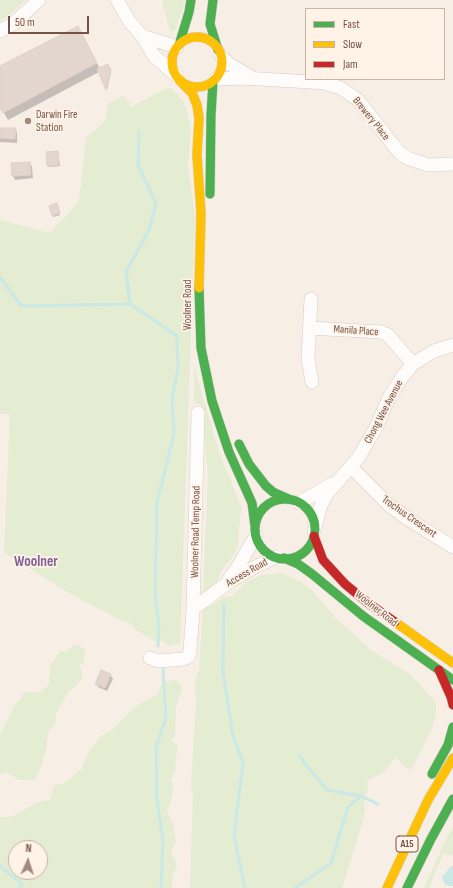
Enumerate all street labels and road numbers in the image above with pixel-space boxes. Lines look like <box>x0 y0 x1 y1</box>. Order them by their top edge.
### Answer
street label: Brewery Place <box>350 95 392 143</box>
street label: Woolner Road <box>181 280 195 330</box>
street label: Manila Place <box>333 323 379 339</box>
street label: Chong Wee Avenue <box>362 378 406 446</box>
street label: Woolner Road Temp Road <box>189 486 203 578</box>
street label: Trochus Crescent <box>379 493 439 541</box>
street label: Access Road <box>224 556 270 590</box>
street label: Woolner Road <box>352 588 400 630</box>
road number: A15 <box>396 836 418 852</box>

